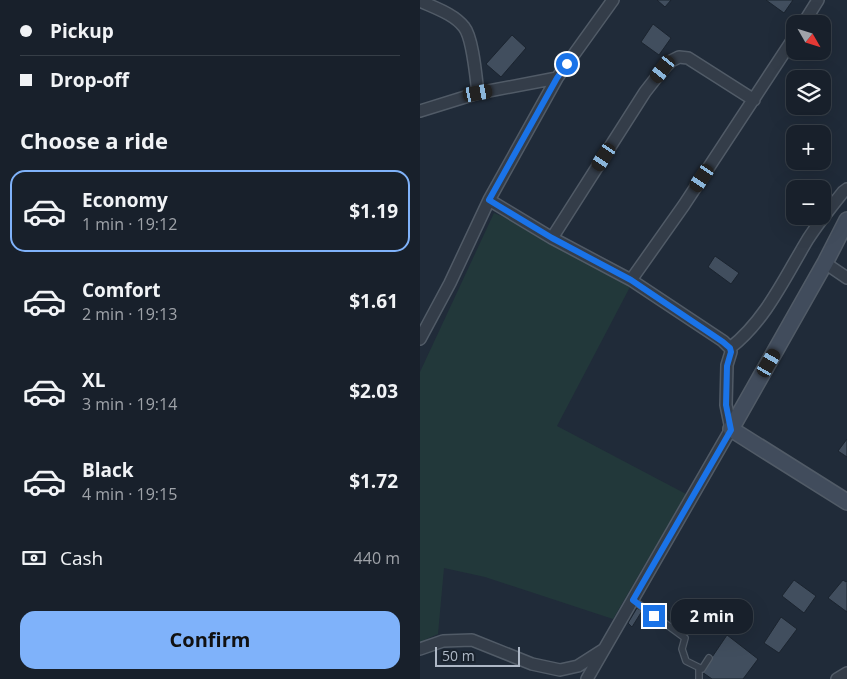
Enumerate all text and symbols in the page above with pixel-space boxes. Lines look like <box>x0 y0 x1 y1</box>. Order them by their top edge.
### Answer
north arrow <box>786 15 831 60</box>
map controls <box>786 15 831 225</box>
text: Pickup <box>50 18 114 44</box>
route start <box>556 53 578 75</box>
car <box>647 53 678 85</box>
text: Drop-off <box>50 67 129 93</box>
button: layers <box>786 70 831 115</box>
car <box>461 83 494 103</box>
text: Choose a ride <box>20 125 168 155</box>
button: + <box>786 125 831 170</box>
car <box>589 140 618 174</box>
car <box>687 161 716 195</box>
button: − <box>786 180 831 225</box>
text: Economy <box>82 187 168 213</box>
icon: car <box>22 189 67 234</box>
text: $1.19 <box>349 198 398 224</box>
text: 1 min · 19:12 <box>82 213 177 235</box>
text: Comfort <box>82 277 161 303</box>
icon: car <box>22 279 67 324</box>
text: $1.61 <box>349 288 398 314</box>
text: 2 min · 19:13 <box>82 303 177 325</box>
car <box>755 346 782 380</box>
text: XL <box>82 367 105 393</box>
icon: car <box>22 369 67 414</box>
text: $2.03 <box>349 378 398 404</box>
text: 3 min · 19:14 <box>82 393 177 415</box>
text: Black <box>82 457 134 483</box>
icon: car <box>22 459 67 504</box>
text: $1.72 <box>349 468 398 494</box>
text: 4 min · 19:15 <box>82 483 177 505</box>
icon: cash <box>20 544 48 572</box>
text: Cash <box>60 545 103 571</box>
text: 440 m <box>354 547 400 569</box>
callout: 2 min <box>672 598 754 634</box>
route end <box>643 605 665 627</box>
text: 2 min <box>690 605 734 627</box>
button: Confirm <box>20 611 400 669</box>
scale bar <box>435 644 520 667</box>
text: 50 m <box>442 646 475 665</box>

